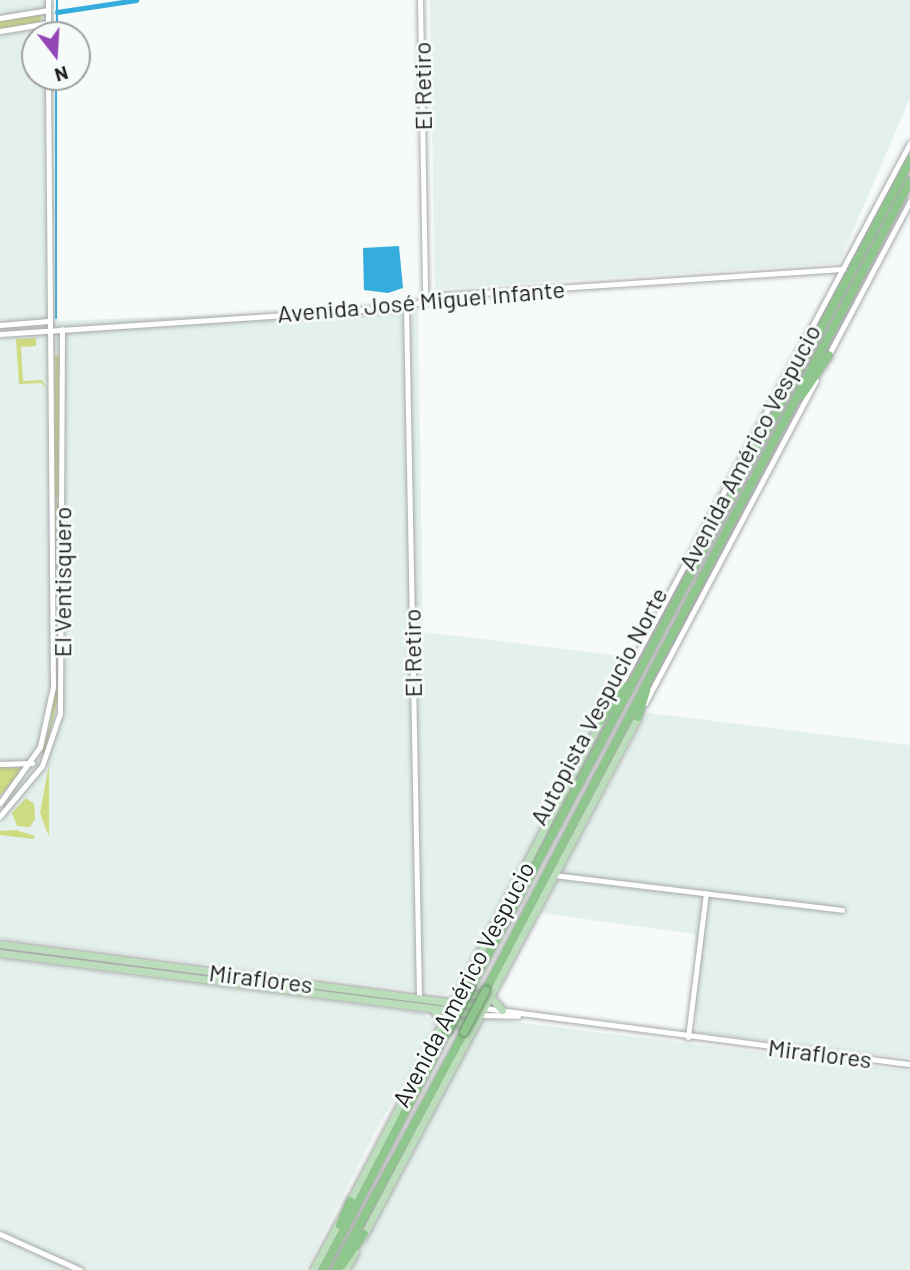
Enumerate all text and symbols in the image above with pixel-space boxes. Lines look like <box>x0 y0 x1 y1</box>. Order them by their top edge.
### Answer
north arrow <box>21 21 91 91</box>
street label: El Retiro <box>407 41 437 131</box>
text: N <box>52 62 71 87</box>
street label: Avenida José Miguel Infante <box>276 274 566 328</box>
street label: Avenida Américo Vespucio <box>672 319 826 575</box>
street label: El Ventisquero <box>48 507 76 657</box>
street label: Autopista Vespucio Norte <box>523 582 673 830</box>
street label: El Retiro <box>397 608 427 698</box>
street label: Avenida Américo Vespucio <box>386 856 540 1112</box>
street label: Miraflores <box>208 957 314 999</box>
street label: Miraflores <box>767 1032 873 1074</box>

